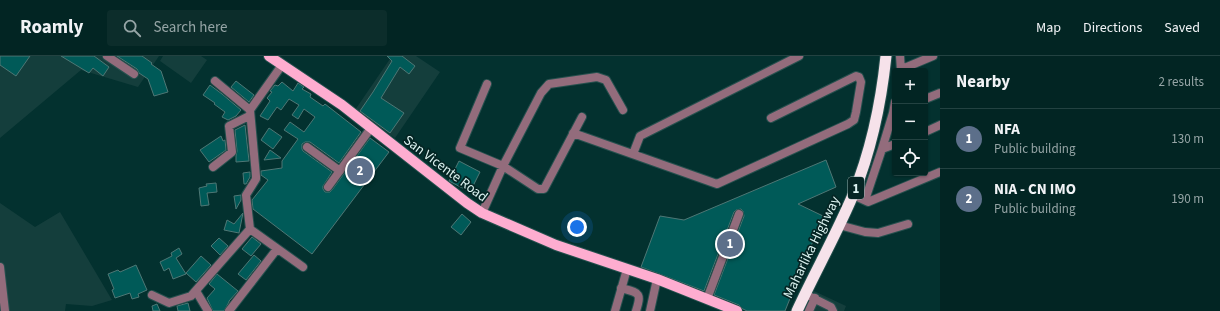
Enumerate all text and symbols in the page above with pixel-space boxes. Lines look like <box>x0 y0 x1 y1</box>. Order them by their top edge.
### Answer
search box <box>107 10 387 46</box>
text: Roamly <box>20 14 83 41</box>
icon: search <box>121 17 143 39</box>
text: Search here <box>153 17 227 38</box>
text: Map <box>1036 18 1061 38</box>
text: Directions <box>1083 18 1142 38</box>
text: Saved <box>1164 18 1200 38</box>
map controls <box>892 68 928 176</box>
button: + <box>892 68 928 104</box>
text: Nearby <box>956 70 1010 94</box>
text: 2 results <box>1159 73 1204 91</box>
button: − <box>892 104 928 140</box>
text: NFA <box>994 119 1020 140</box>
text: 1 <box>966 130 972 148</box>
text: 130 m <box>1171 130 1204 148</box>
street label: San Vicente Road <box>399 131 492 207</box>
button: locate <box>892 140 928 176</box>
text: Public building <box>994 140 1076 158</box>
pin: 2 <box>347 156 373 186</box>
road number: 1 <box>848 177 864 199</box>
text: NIA - CN IMO <box>994 179 1076 200</box>
text: 2 <box>966 190 972 208</box>
text: 190 m <box>1171 190 1204 208</box>
street label: Maharlika Highway <box>779 193 845 302</box>
text: Public building <box>994 200 1076 218</box>
your location <box>567 217 587 237</box>
pin: 1 <box>717 229 743 259</box>

